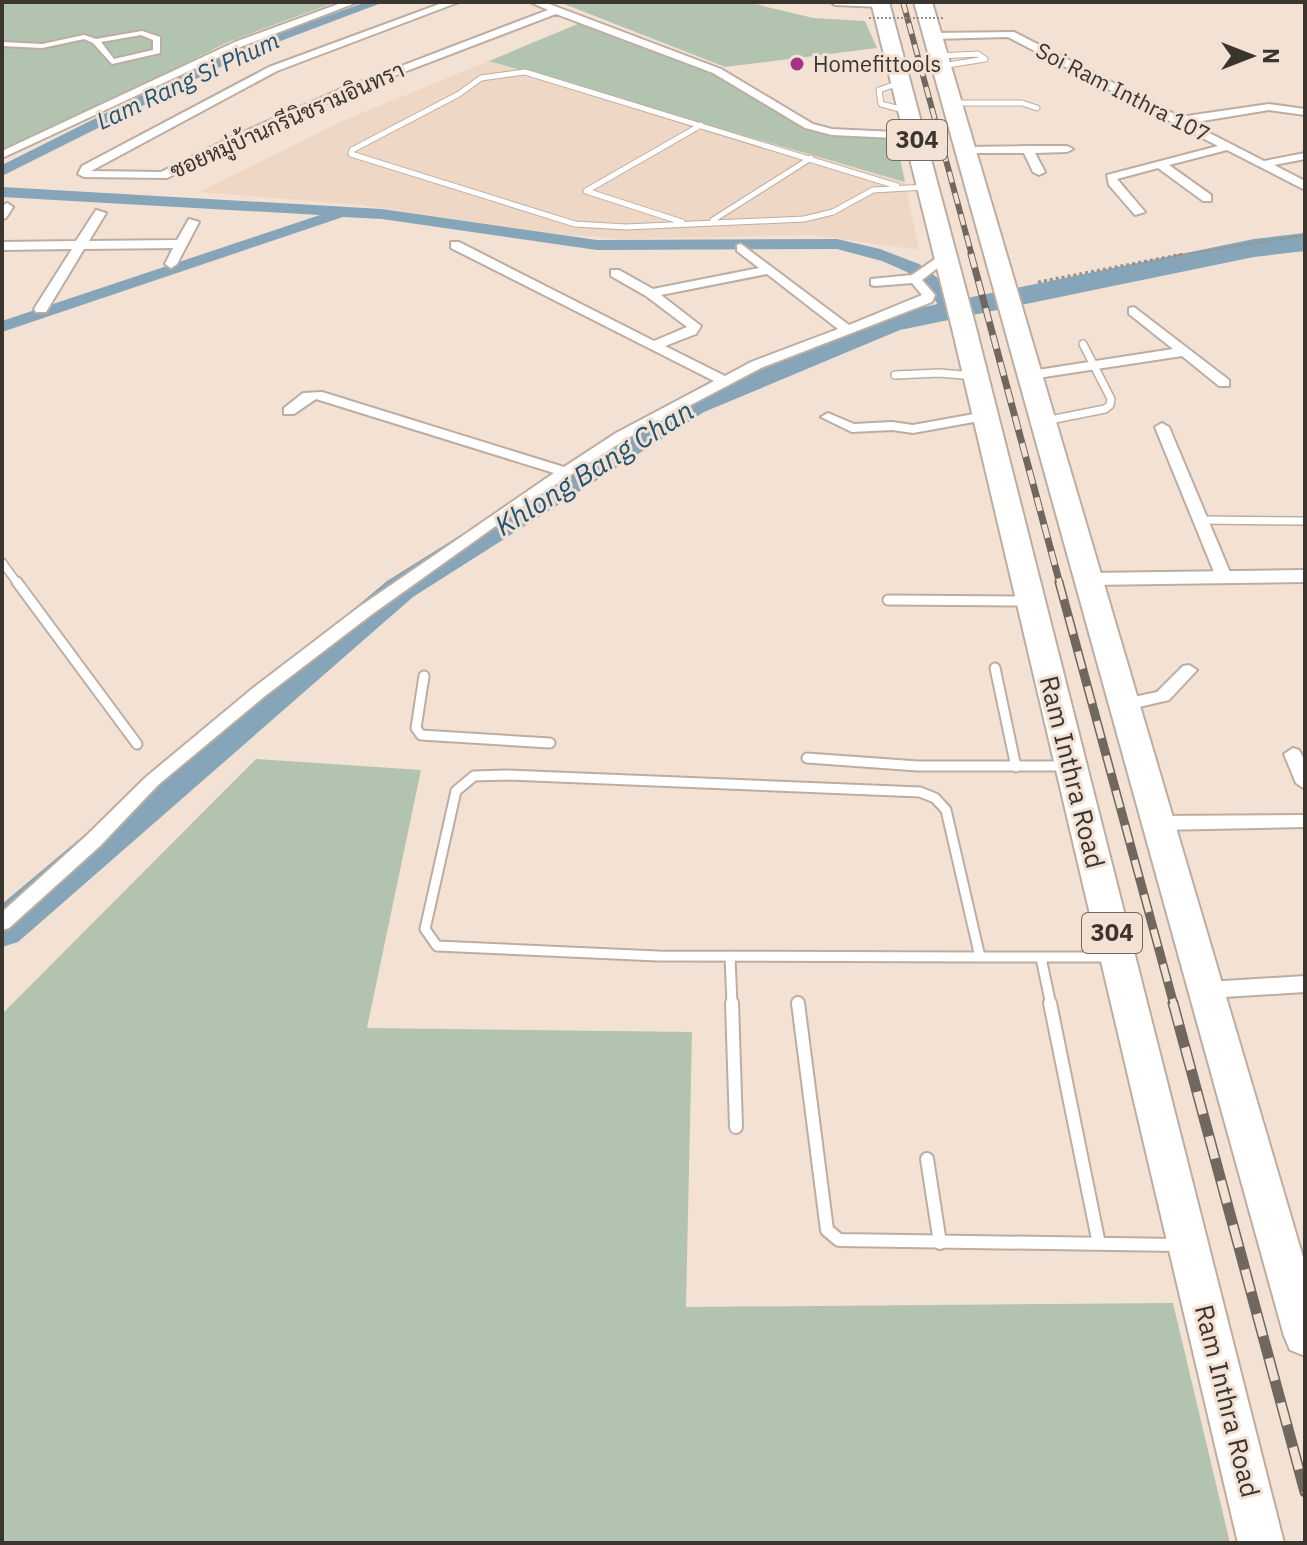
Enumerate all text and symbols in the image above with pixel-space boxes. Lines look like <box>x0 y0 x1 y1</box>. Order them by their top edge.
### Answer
north arrow <box>1211 16 1291 96</box>
water label: Lam Rang Si Phum <box>91 24 284 136</box>
street label: Soi Ram Inthra 107 <box>1031 35 1215 148</box>
text: N <box>1257 48 1286 64</box>
place label: Homefittools <box>813 49 941 78</box>
street label: ซอยหมู่บ้านกรีนิชรามอินทรา <box>165 55 409 186</box>
marker: Homefittools <box>788 55 806 73</box>
road number: 304 <box>887 120 947 160</box>
water label: Khlong Bang Chan <box>487 392 700 544</box>
street label: Ram Inthra Road <box>1033 672 1113 872</box>
road number: 304 <box>1082 913 1142 953</box>
street label: Ram Inthra Road <box>1188 1301 1268 1501</box>

